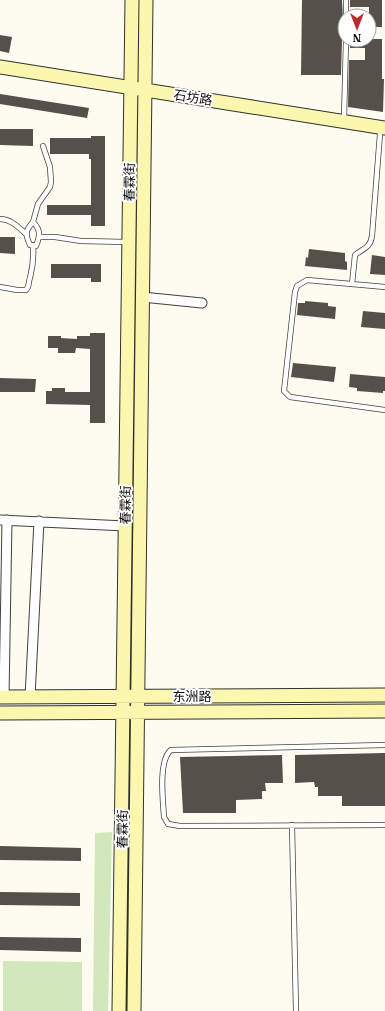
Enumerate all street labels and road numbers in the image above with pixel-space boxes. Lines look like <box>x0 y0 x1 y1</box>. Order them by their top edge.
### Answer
street label: 石坊路 <box>172 86 214 109</box>
street label: 春霖街 <box>121 162 138 202</box>
street label: 春霖街 <box>117 485 134 525</box>
street label: 东洲路 <box>172 688 212 705</box>
street label: 春霖街 <box>114 809 131 849</box>

